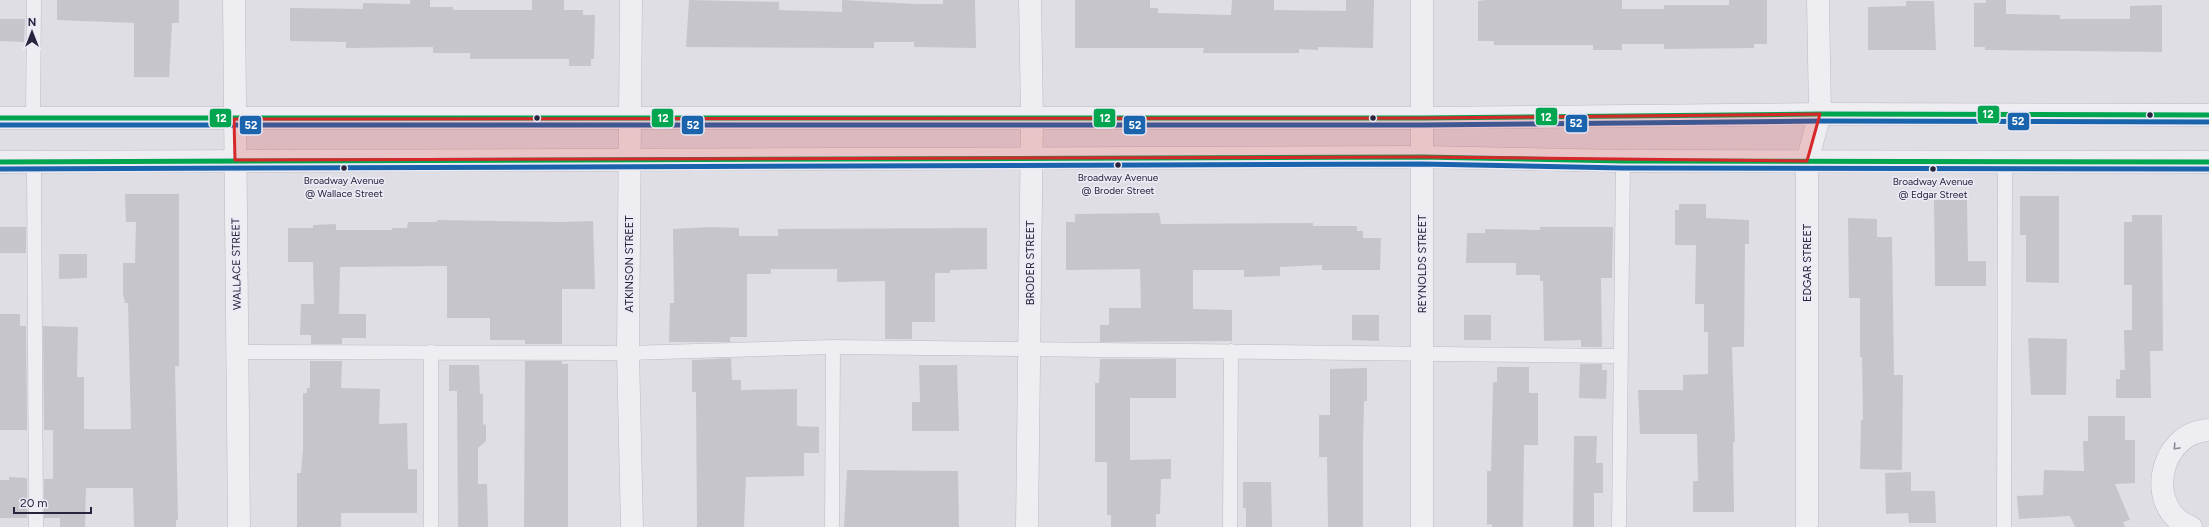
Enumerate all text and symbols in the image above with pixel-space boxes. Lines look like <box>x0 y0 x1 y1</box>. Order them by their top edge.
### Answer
north arrow <box>12 12 52 52</box>
text: N <box>28 16 36 29</box>
line badge: 12 <box>1977 105 2000 124</box>
line badge: 12 <box>1535 107 1558 126</box>
line badge: 12 <box>209 108 232 128</box>
line badge: 12 <box>651 108 674 128</box>
line badge: 12 <box>1093 108 1116 128</box>
text: 12 <box>1982 108 1994 121</box>
unlabelled marker <box>2145 110 2155 120</box>
text: 12 <box>1540 111 1552 124</box>
text: 12 <box>215 112 227 125</box>
text: 12 <box>657 112 669 125</box>
text: 12 <box>1099 112 1111 125</box>
line badge: 52 <box>2007 112 2030 131</box>
unlabelled marker <box>532 113 542 123</box>
unlabelled marker <box>1368 113 1378 123</box>
line badge: 52 <box>1565 114 1588 133</box>
line badge: 52 <box>239 115 262 135</box>
line badge: 52 <box>681 115 704 135</box>
line badge: 52 <box>1123 115 1146 135</box>
text: 52 <box>2012 115 2024 128</box>
text: 52 <box>1570 117 1582 130</box>
text: 52 <box>245 119 257 132</box>
text: 52 <box>687 119 699 132</box>
text: 52 <box>1129 119 1141 132</box>
marker: Broadway Avenue @ Broder Street <box>1113 160 1123 170</box>
marker: Broadway Avenue @ Wallace Street <box>339 163 349 173</box>
marker: Broadway Avenue @ Edgar Street <box>1928 164 1938 174</box>
place label: Broadway Avenue @ Broder Street <box>1078 171 1159 197</box>
place label: Broadway Avenue @ Wallace Street <box>304 174 385 200</box>
place label: Broadway Avenue @ Edgar Street <box>1893 175 1974 201</box>
street label: REYNOLDS STREET <box>1416 215 1429 313</box>
street label: ATKINSON STREET <box>623 216 636 312</box>
street label: WALLACE STREET <box>229 218 244 310</box>
street label: BRODER STREET <box>1024 221 1037 305</box>
street label: EDGAR STREET <box>1801 224 1814 302</box>
one-way arrow <box>2173 442 2180 450</box>
scale bar <box>14 489 91 515</box>
text: 20 m <box>20 496 48 510</box>

